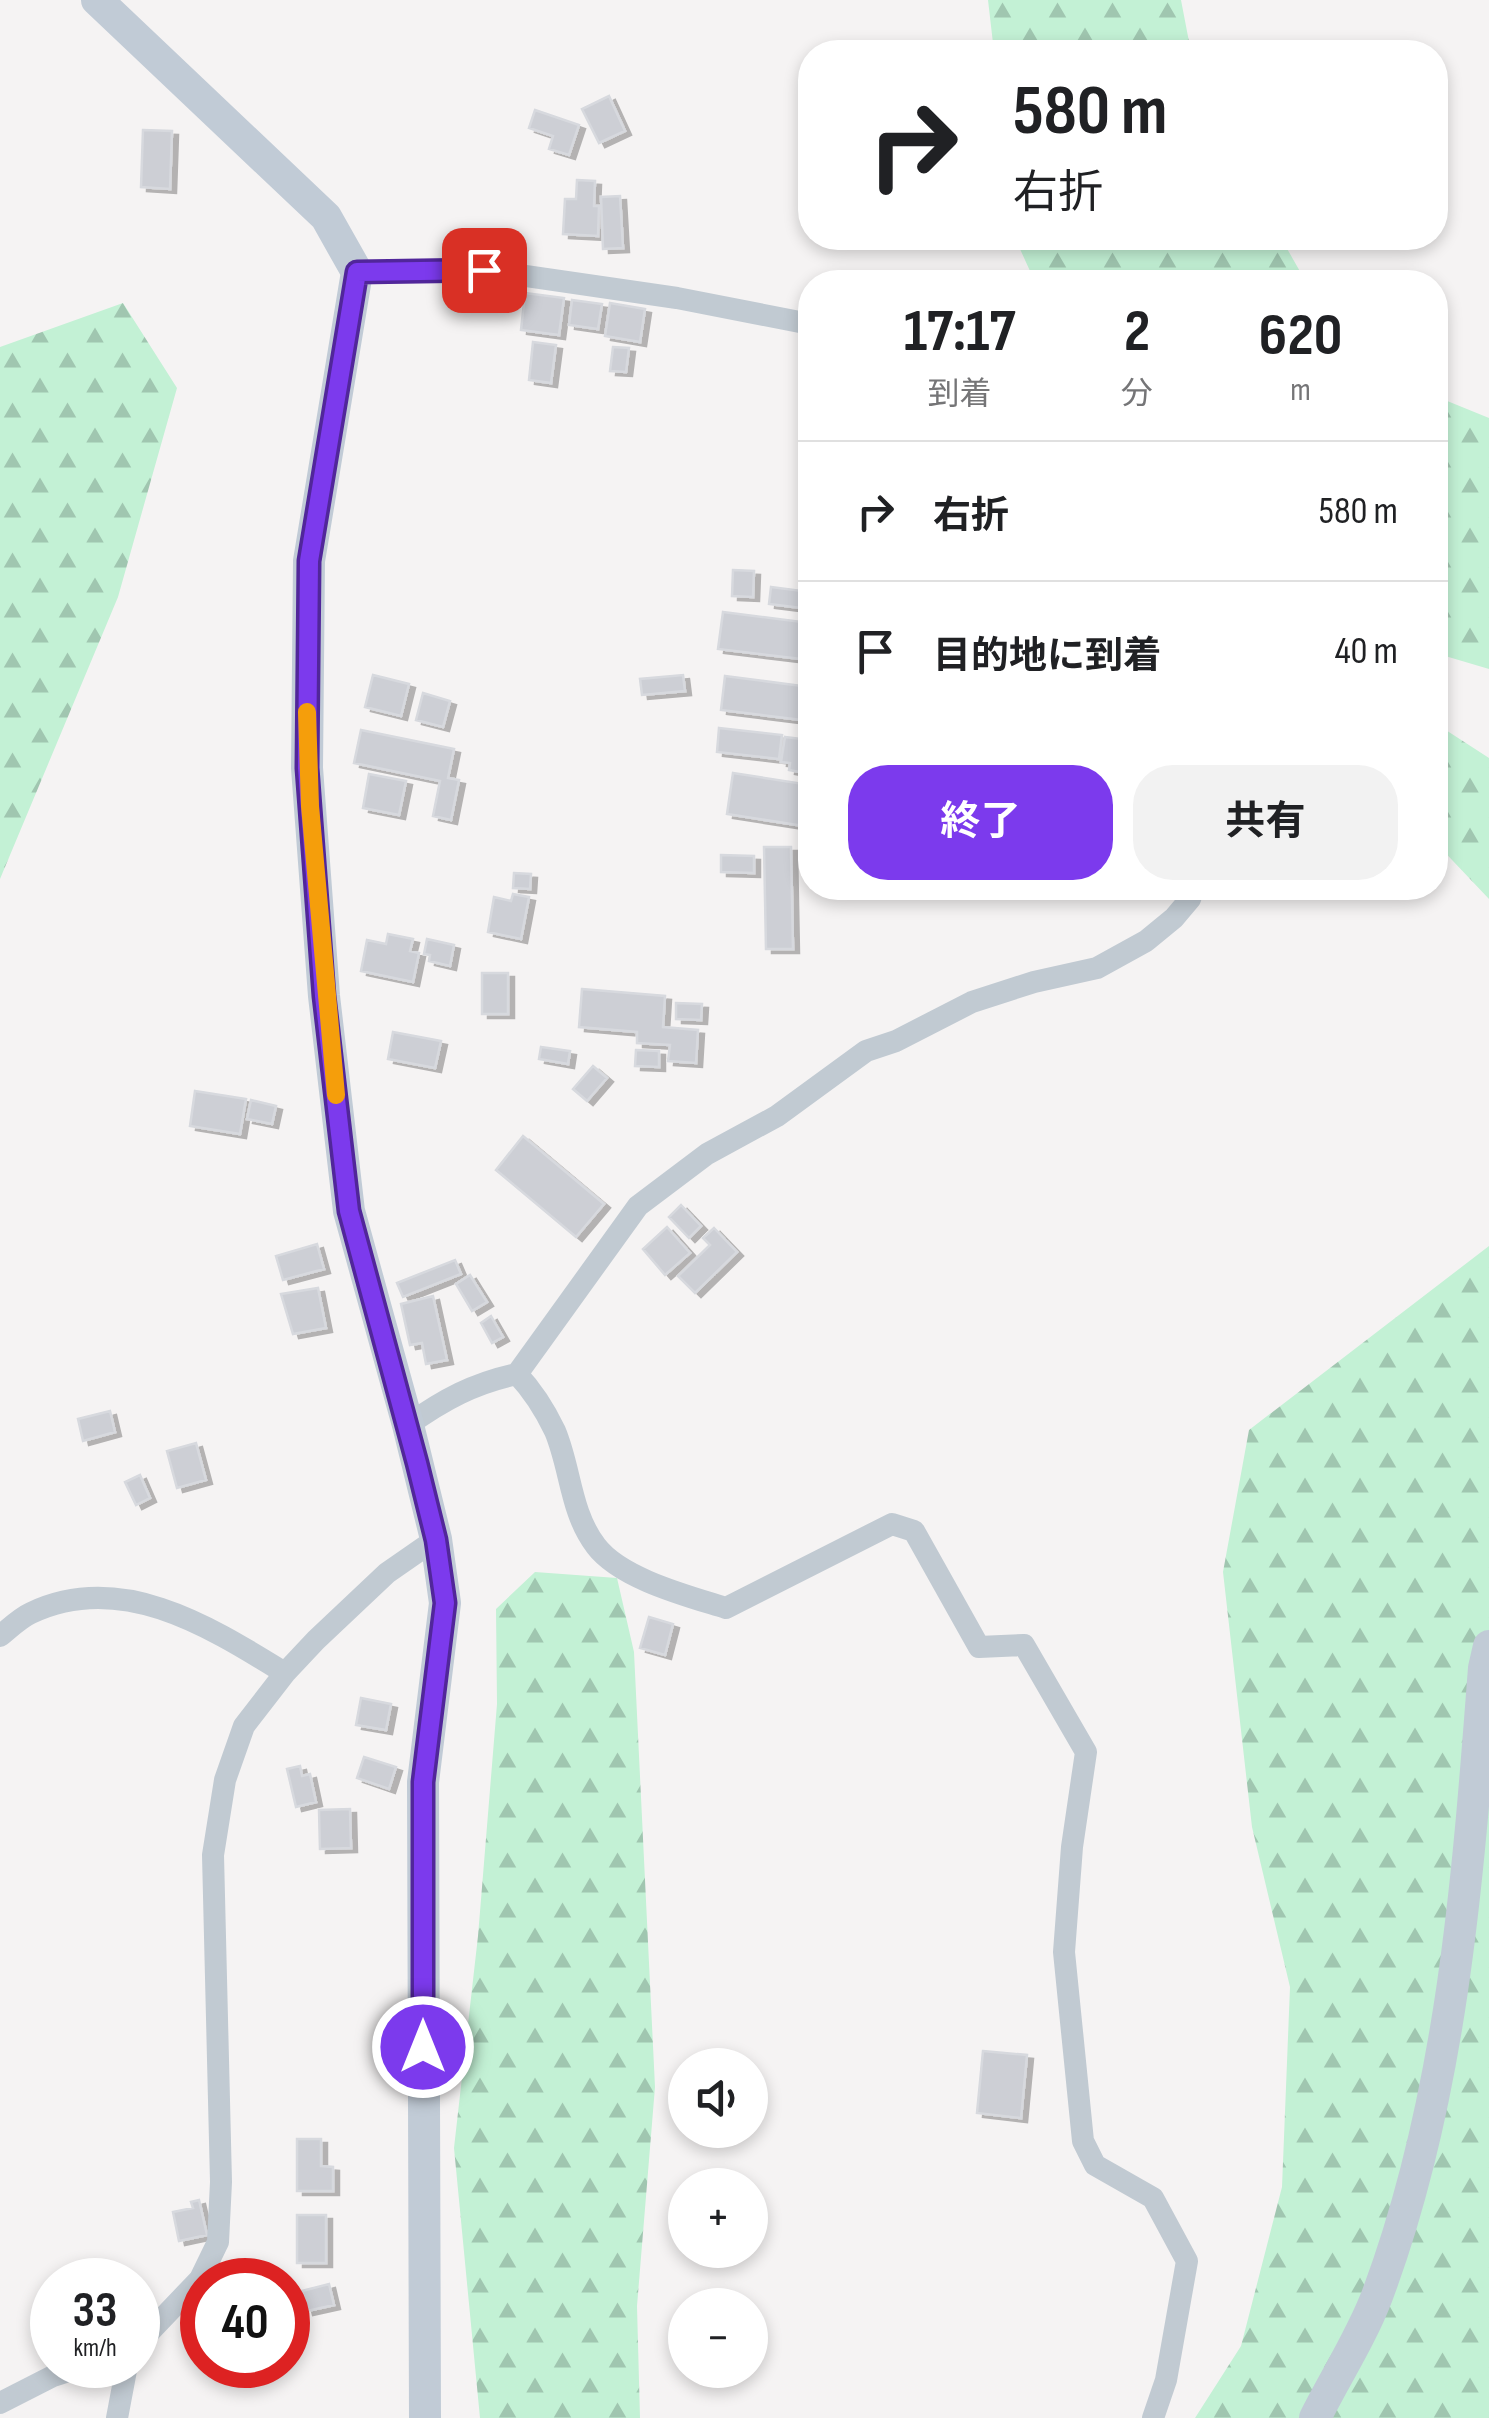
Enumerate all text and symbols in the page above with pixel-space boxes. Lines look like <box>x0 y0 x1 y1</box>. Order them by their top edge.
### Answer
text: 580 m <box>1013 70 1167 154</box>
icon: right <box>848 80 978 210</box>
text: 右折 <box>1013 166 1103 221</box>
pin <box>442 228 527 313</box>
icon: arrive <box>457 243 512 298</box>
text: 17:17 <box>904 296 1015 368</box>
text: 2 <box>1124 296 1150 368</box>
text: 620 <box>1259 300 1342 372</box>
text: m <box>1290 371 1311 410</box>
text: 到着 <box>928 375 992 414</box>
text: 分 <box>1121 375 1153 414</box>
icon: right <box>848 484 903 539</box>
text: 580 m <box>1319 489 1398 534</box>
text: 右折 <box>933 494 1009 539</box>
icon: arrive <box>848 624 903 679</box>
text: 40 m <box>1335 629 1398 674</box>
text: 目的地に到着 <box>933 634 1161 679</box>
button: 終了 <box>848 765 1113 880</box>
button: 共有 <box>1133 765 1398 880</box>
position arrow <box>371 1995 475 2099</box>
map controls <box>668 2048 768 2388</box>
button: sound <box>668 2048 768 2148</box>
button: + <box>668 2168 768 2268</box>
speed limit sign: 40 <box>180 2258 310 2388</box>
text: 33 <box>73 2281 117 2341</box>
button: − <box>668 2288 768 2388</box>
text: km/h <box>73 2333 117 2364</box>

